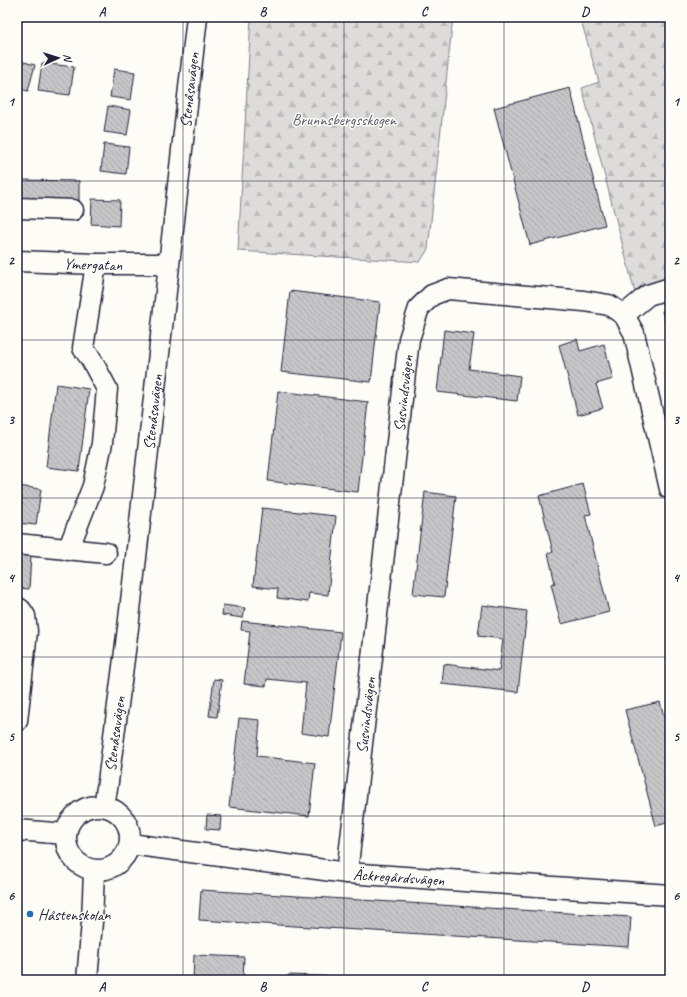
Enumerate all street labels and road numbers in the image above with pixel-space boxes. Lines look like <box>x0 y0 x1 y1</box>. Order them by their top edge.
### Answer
street label: Stenåsavägen <box>176 51 204 129</box>
street label: Ymergatan <box>63 254 123 275</box>
street label: Susvindsvägen <box>389 353 418 432</box>
street label: Stenåsavägen <box>139 373 168 451</box>
street label: Susvindsvägen <box>352 675 381 754</box>
street label: Stenåsavägen <box>100 694 130 773</box>
street label: Äckregårdsvägen <box>353 864 446 891</box>

